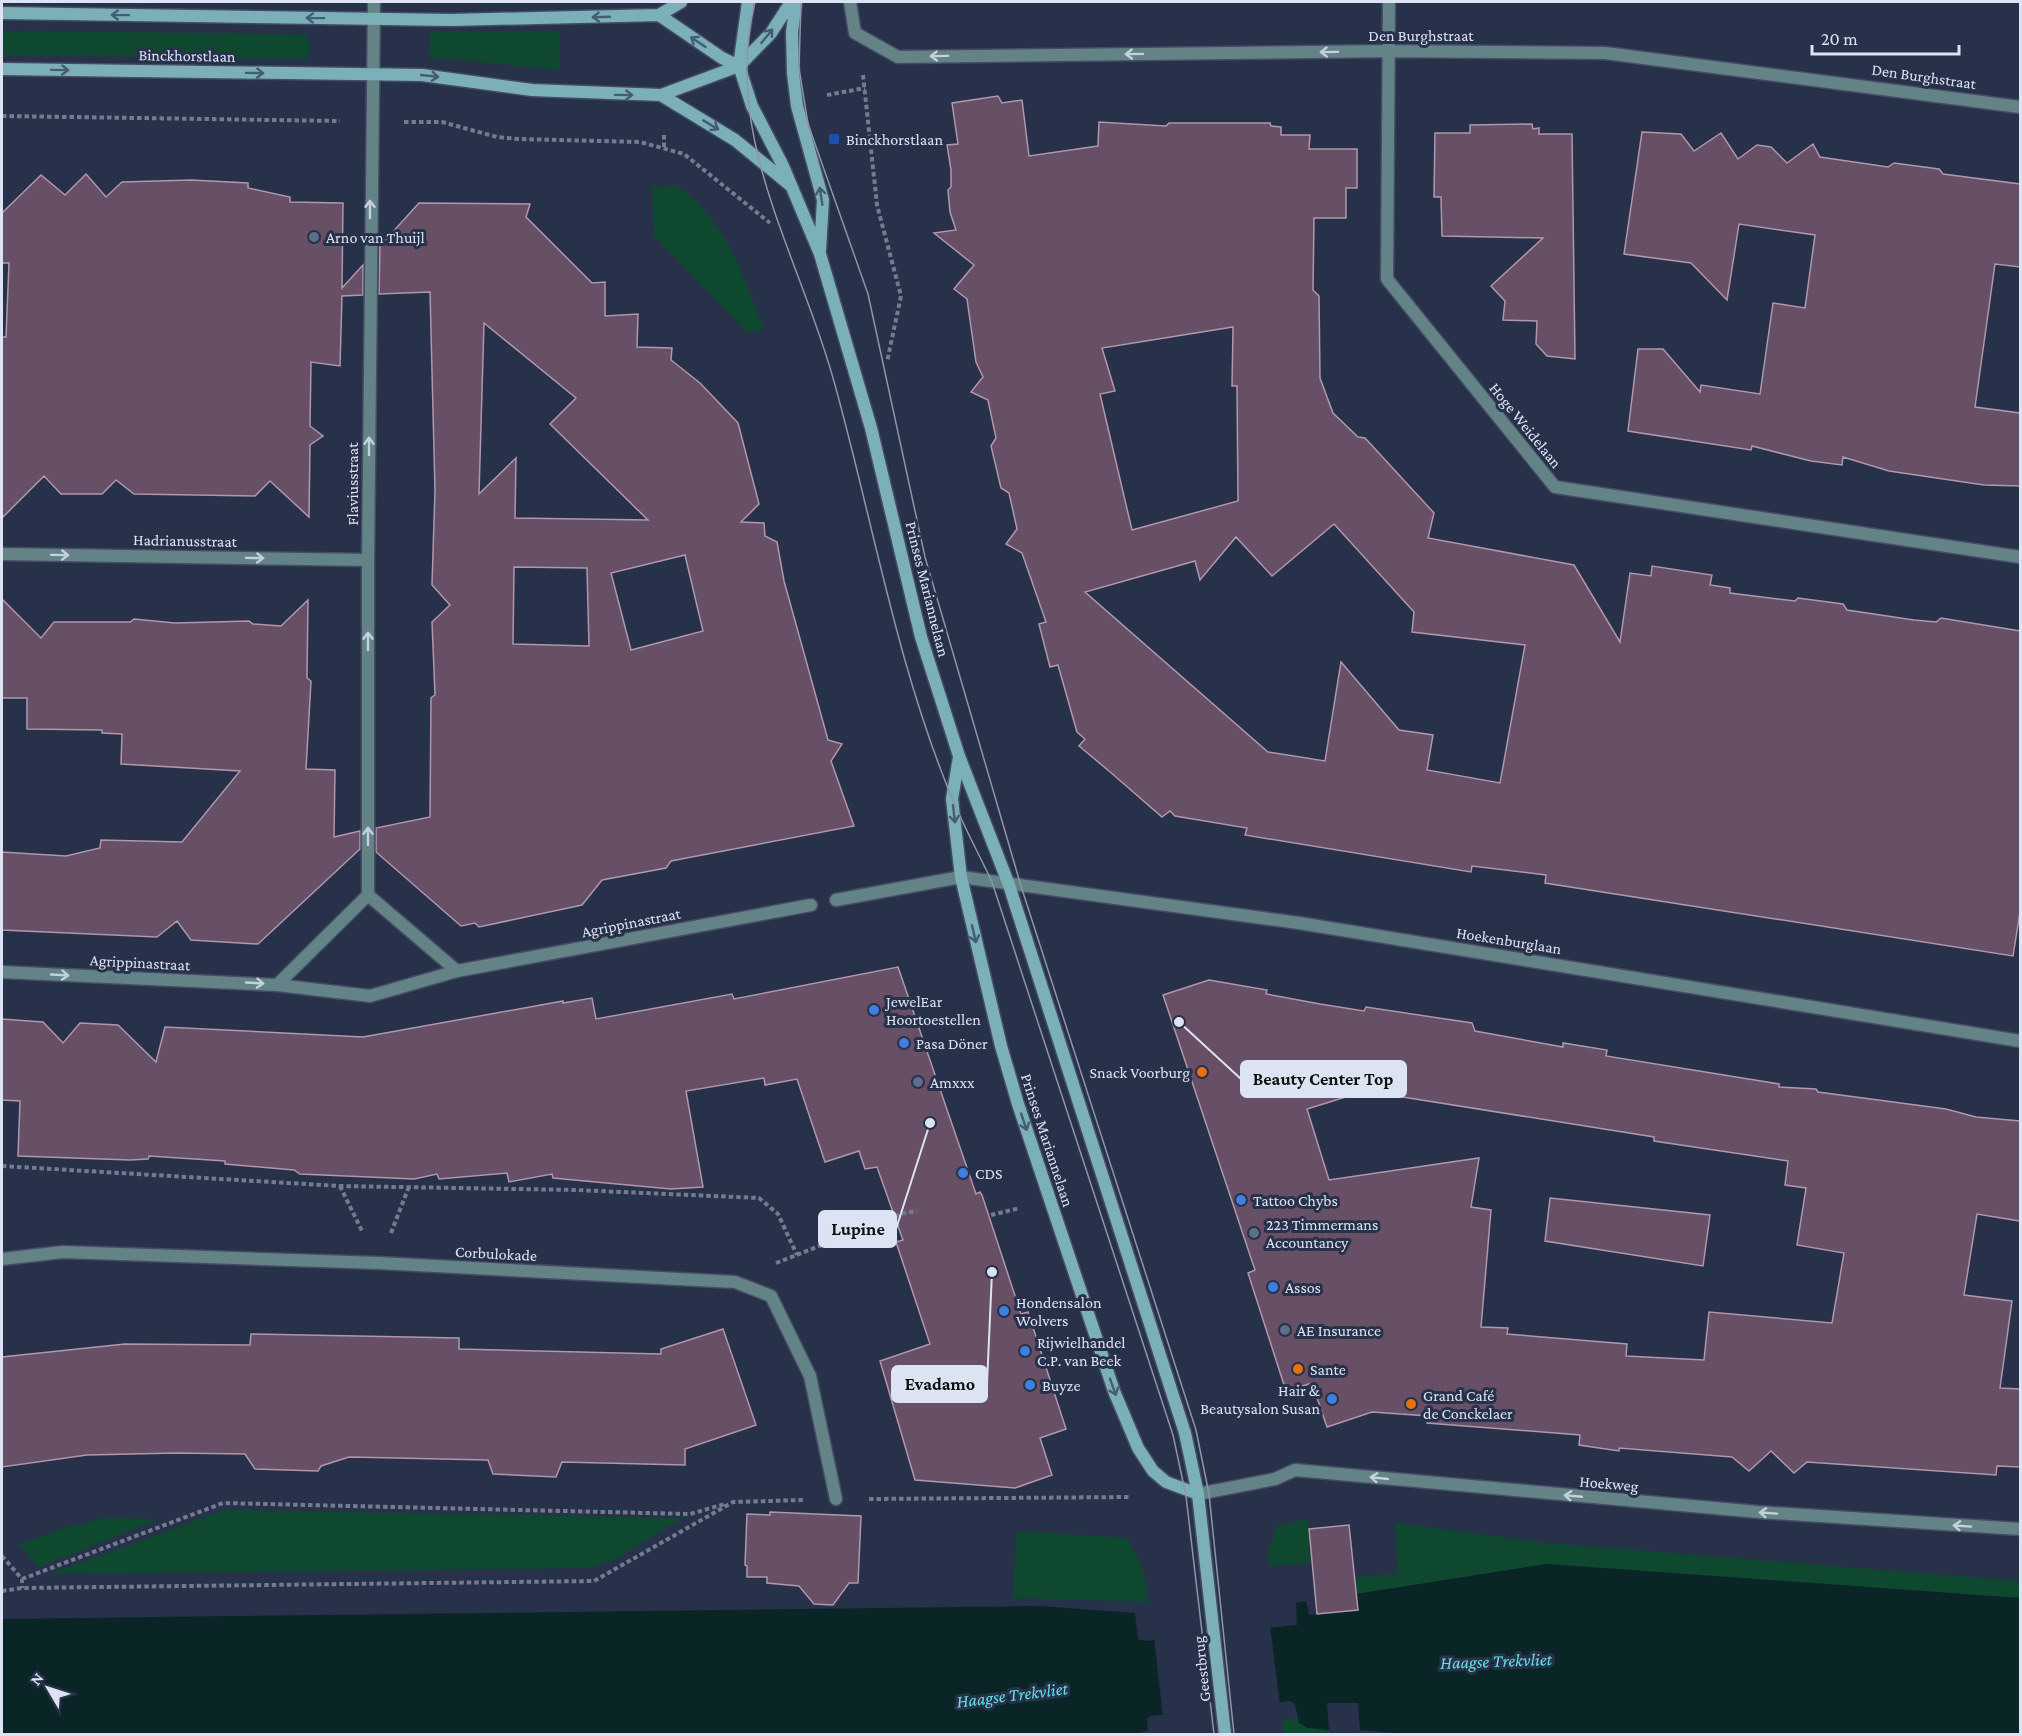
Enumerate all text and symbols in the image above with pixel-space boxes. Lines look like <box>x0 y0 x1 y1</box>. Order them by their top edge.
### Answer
one-way arrow <box>111 9 131 21</box>
one-way arrow <box>591 11 611 23</box>
one-way arrow <box>306 12 326 24</box>
scale bar <box>1812 18 1959 56</box>
street label: Den Burghstraat <box>1368 27 1474 45</box>
one-way arrow <box>761 28 774 44</box>
text: 20 m <box>1821 29 1858 49</box>
one-way arrow <box>691 36 707 48</box>
street label: Binckhorstlaan <box>138 46 236 65</box>
one-way arrow <box>1320 46 1340 57</box>
one-way arrow <box>1125 48 1145 60</box>
one-way arrow <box>930 50 950 62</box>
street label: Den Burghstraat <box>1870 61 1978 93</box>
one-way arrow <box>49 64 69 76</box>
one-way arrow <box>244 67 264 78</box>
one-way arrow <box>419 71 439 82</box>
one-way arrow <box>613 89 633 101</box>
one-way arrow <box>702 119 719 131</box>
place label: Binckhorstlaan <box>846 131 943 148</box>
marker: Binckhorstlaan <box>827 132 841 146</box>
one-way arrow <box>815 187 826 207</box>
one-way arrow <box>365 200 376 220</box>
place label: Arno van Thuijl <box>326 229 425 247</box>
marker: Arno van Thuijl <box>307 230 321 244</box>
street label: Hoge Weidelaan <box>1485 379 1565 472</box>
one-way arrow <box>363 437 374 457</box>
street label: Flaviusstraat <box>344 442 361 525</box>
street label: Prinses Mariannelaan <box>902 520 953 659</box>
street label: Hadrianusstraat <box>133 531 238 550</box>
one-way arrow <box>49 549 69 561</box>
one-way arrow <box>244 552 264 564</box>
one-way arrow <box>362 632 374 652</box>
one-way arrow <box>948 804 959 823</box>
one-way arrow <box>362 827 374 847</box>
street label: Agrippinastraat <box>580 904 683 941</box>
one-way arrow <box>969 924 981 943</box>
street label: Hoekenburglaan <box>1455 924 1563 958</box>
street label: Agrippinastraat <box>89 951 191 975</box>
one-way arrow <box>49 969 69 980</box>
one-way arrow <box>244 978 264 989</box>
place label: JewelEar Hoortoestellen <box>884 993 981 1028</box>
marker: JewelEar Hoortoestellen <box>867 1003 881 1017</box>
place label: Pasa Döner <box>916 1035 988 1052</box>
marker: Pasa Döner <box>897 1036 911 1050</box>
callout: Beauty Center Top <box>1241 1061 1406 1097</box>
place label: Snack Voorburg <box>1090 1064 1190 1082</box>
marker: Snack Voorburg <box>1195 1065 1209 1079</box>
text: Beauty Center Top <box>1253 1069 1393 1089</box>
street label: Prinses Mariannelaan <box>1018 1071 1077 1209</box>
place label: Amxxx <box>930 1074 975 1091</box>
marker: Amxxx <box>911 1075 925 1089</box>
one-way arrow <box>1019 1112 1030 1131</box>
place label: CDS <box>975 1165 1003 1182</box>
marker: CDS <box>956 1166 970 1180</box>
place label: Tattoo Chybs <box>1253 1192 1338 1210</box>
marker: Tattoo Chybs <box>1234 1193 1248 1207</box>
callout: Lupine <box>819 1211 896 1247</box>
place label: 223 Timmermans Accountancy <box>1266 1216 1378 1252</box>
text: Lupine <box>831 1219 885 1239</box>
marker: 223 Timmermans Accountancy <box>1247 1226 1261 1240</box>
street label: Corbulokade <box>454 1243 537 1264</box>
place label: Assos <box>1285 1279 1321 1296</box>
marker: Assos <box>1266 1280 1280 1294</box>
place label: Hondensalon Wolvers <box>1016 1294 1102 1329</box>
marker: Hondensalon Wolvers <box>997 1304 1011 1318</box>
place label: AE Insurance <box>1297 1322 1381 1339</box>
marker: AE Insurance <box>1278 1323 1292 1337</box>
place label: Rijwielhandel C.P. van Beek <box>1037 1334 1125 1369</box>
marker: Rijwielhandel C.P. van Beek <box>1018 1344 1032 1358</box>
place label: Sante <box>1310 1361 1346 1378</box>
marker: Sante <box>1291 1362 1305 1376</box>
callout: Evadamo <box>892 1366 987 1402</box>
text: Evadamo <box>905 1374 975 1394</box>
place label: Buyze <box>1042 1377 1080 1395</box>
one-way arrow <box>1108 1377 1119 1396</box>
marker: Buyze <box>1023 1378 1037 1392</box>
place label: Hair & Beautysalon Susan <box>1200 1382 1321 1418</box>
place label: Grand Café de Conckelaer <box>1423 1387 1513 1422</box>
marker: Hair & Beautysalon Susan <box>1325 1392 1339 1406</box>
marker: Grand Café de Conckelaer <box>1404 1397 1418 1411</box>
one-way arrow <box>1370 1472 1390 1483</box>
street label: Hoekweg <box>1579 1472 1639 1496</box>
one-way arrow <box>1564 1490 1584 1501</box>
one-way arrow <box>1758 1507 1778 1518</box>
one-way arrow <box>1953 1520 1973 1531</box>
street label: Geestbrug <box>1190 1635 1214 1703</box>
water label: Haagse Trekvliet <box>1440 1649 1553 1673</box>
north arrow <box>18 1658 78 1718</box>
text: N <box>27 1669 47 1688</box>
water label: Haagse Trekvliet <box>955 1678 1069 1712</box>

